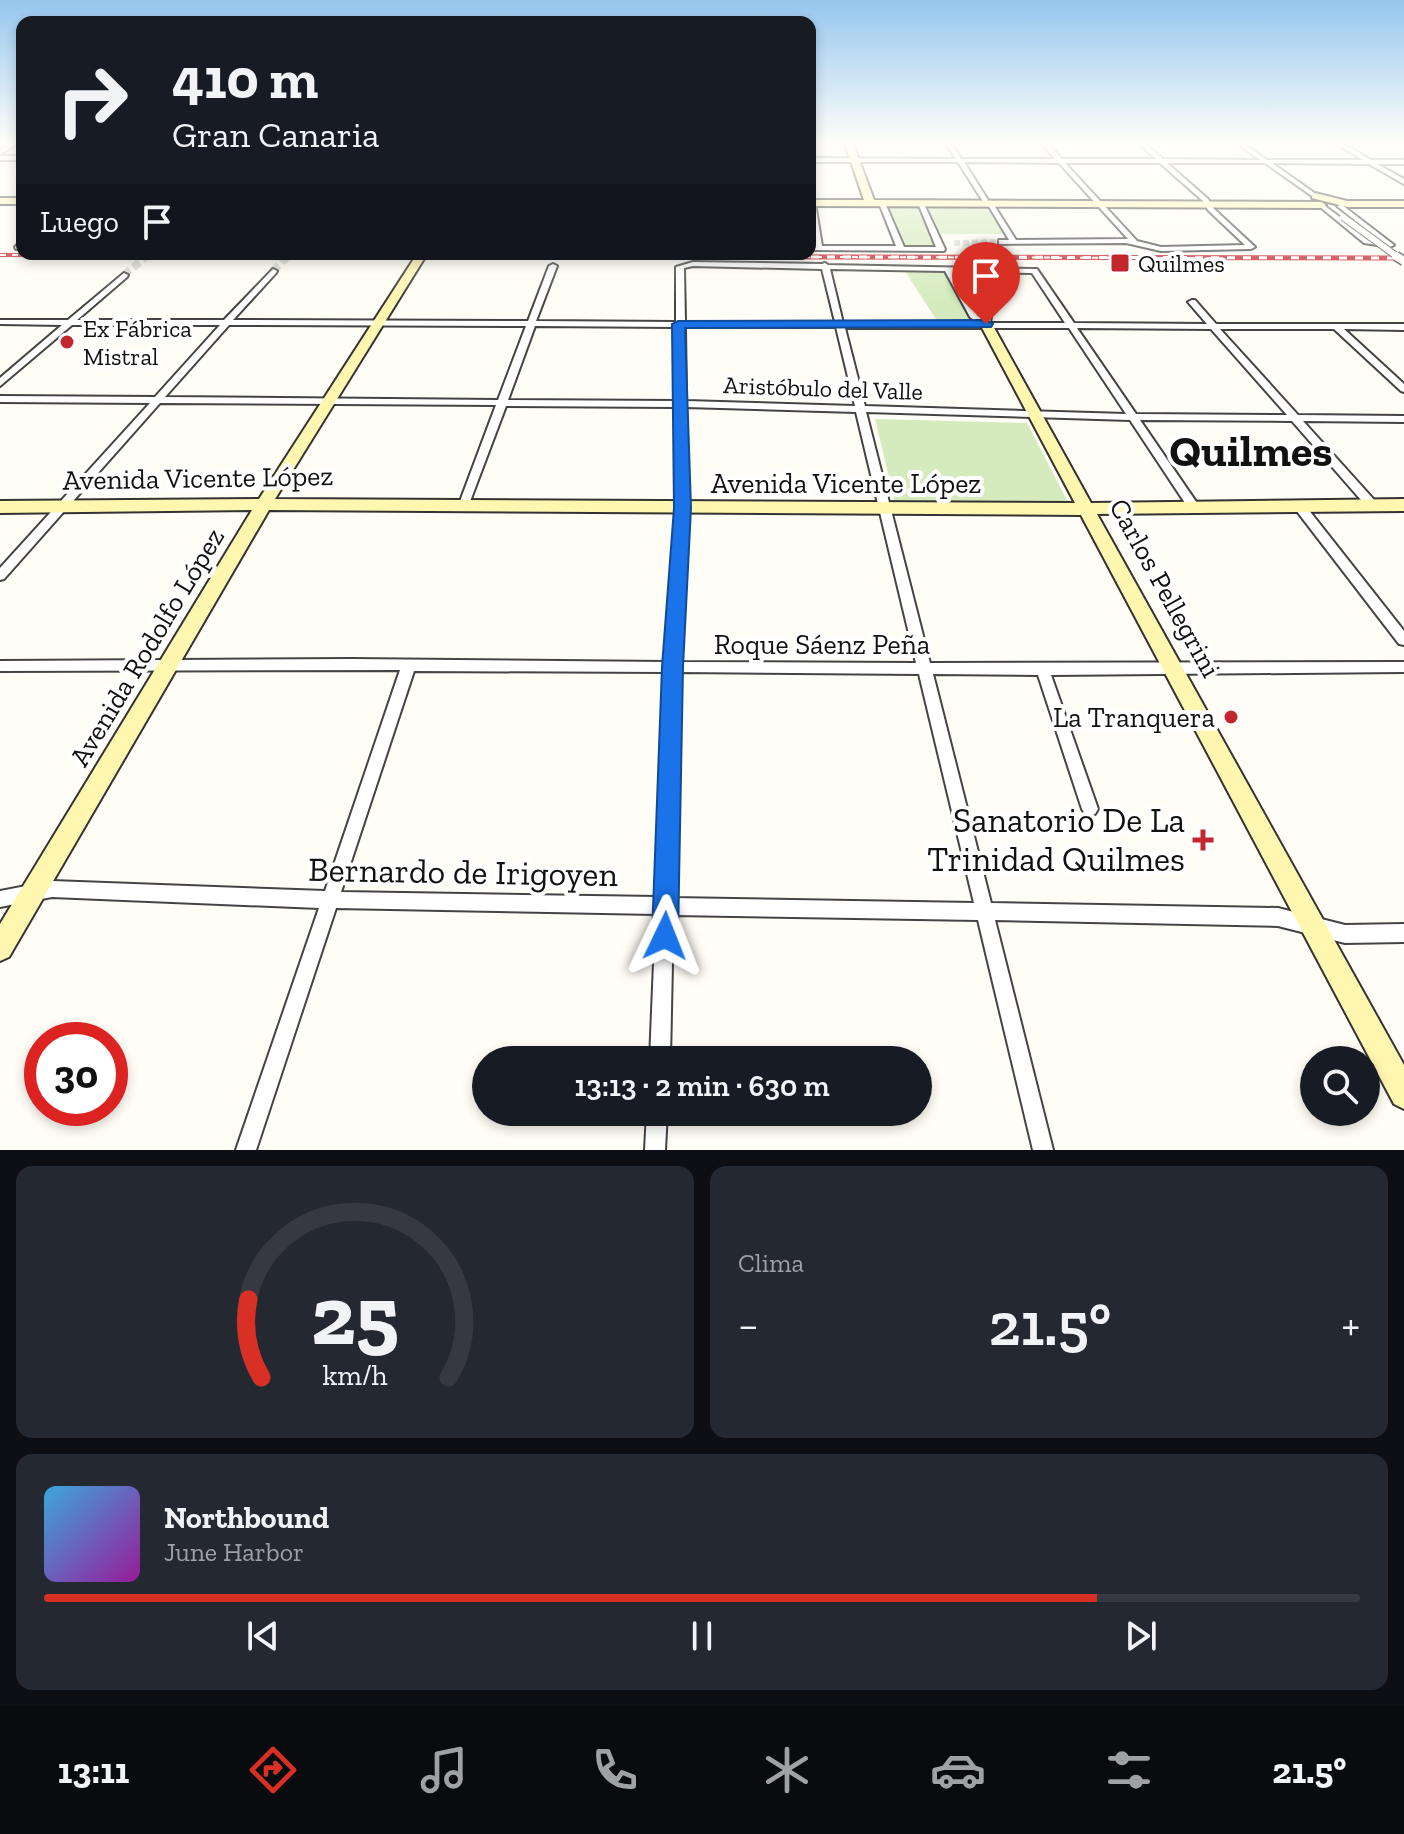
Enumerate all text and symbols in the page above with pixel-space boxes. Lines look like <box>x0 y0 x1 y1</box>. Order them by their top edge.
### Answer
text: 410 m <box>172 45 318 112</box>
icon: right <box>40 48 144 152</box>
text: Gran Canaria <box>172 113 379 156</box>
icon: arrive <box>135 200 179 244</box>
text: Luego <box>40 204 119 240</box>
pin <box>952 242 1020 324</box>
place label: Quilmes <box>1138 249 1225 278</box>
marker: Quilmes <box>1109 252 1131 274</box>
icon: arrive <box>964 254 1008 298</box>
place label: Ex Fábrica Mistral <box>83 314 192 371</box>
marker: Ex Fábrica Mistral <box>58 333 76 351</box>
street label: Aristóbulo del Valle <box>723 370 923 406</box>
district label: Quilmes <box>1169 424 1333 477</box>
street label: Avenida Vicente López <box>62 459 334 497</box>
street label: Avenida Vicente López <box>711 467 981 500</box>
street label: Carlos Pellegrini <box>1102 493 1228 683</box>
street label: Avenida Rodolfo López <box>63 522 231 772</box>
street label: Roque Sáenz Peña <box>714 628 931 661</box>
place label: La Tranquera <box>1053 701 1215 734</box>
marker: La Tranquera <box>1222 708 1240 726</box>
place label: Sanatorio De La Trinidad Quilmes <box>927 800 1185 880</box>
marker: Sanatorio De La Trinidad Quilmes <box>1192 829 1214 851</box>
street label: Bernardo de Irigoyen <box>308 849 619 895</box>
position arrow <box>623 894 707 978</box>
speed limit sign: 30 <box>24 1022 128 1126</box>
map controls <box>1300 1046 1380 1126</box>
button: search <box>1300 1046 1380 1126</box>
text: 13:13 · 2 min · 630 m <box>574 1068 830 1104</box>
text: Clima <box>738 1247 804 1279</box>
text: 25 <box>311 1265 399 1365</box>
text: 21.5° <box>989 1288 1111 1360</box>
text: − <box>738 1298 759 1351</box>
text: + <box>1341 1298 1360 1351</box>
text: km/h <box>322 1358 388 1392</box>
text: Northbound <box>164 1500 329 1536</box>
text: June Harbor <box>164 1536 304 1568</box>
icon: previous <box>241 1614 285 1658</box>
icon: pause <box>680 1614 724 1658</box>
icon: next <box>1119 1614 1163 1658</box>
icon: directions <box>245 1742 301 1798</box>
icon: music <box>416 1742 472 1798</box>
icon: phone <box>587 1742 643 1798</box>
icon: climate <box>759 1742 815 1798</box>
icon: car <box>930 1742 986 1798</box>
icon: filters <box>1101 1742 1157 1798</box>
text: 13:11 <box>58 1749 129 1792</box>
text: 21.5° <box>1272 1749 1346 1792</box>

